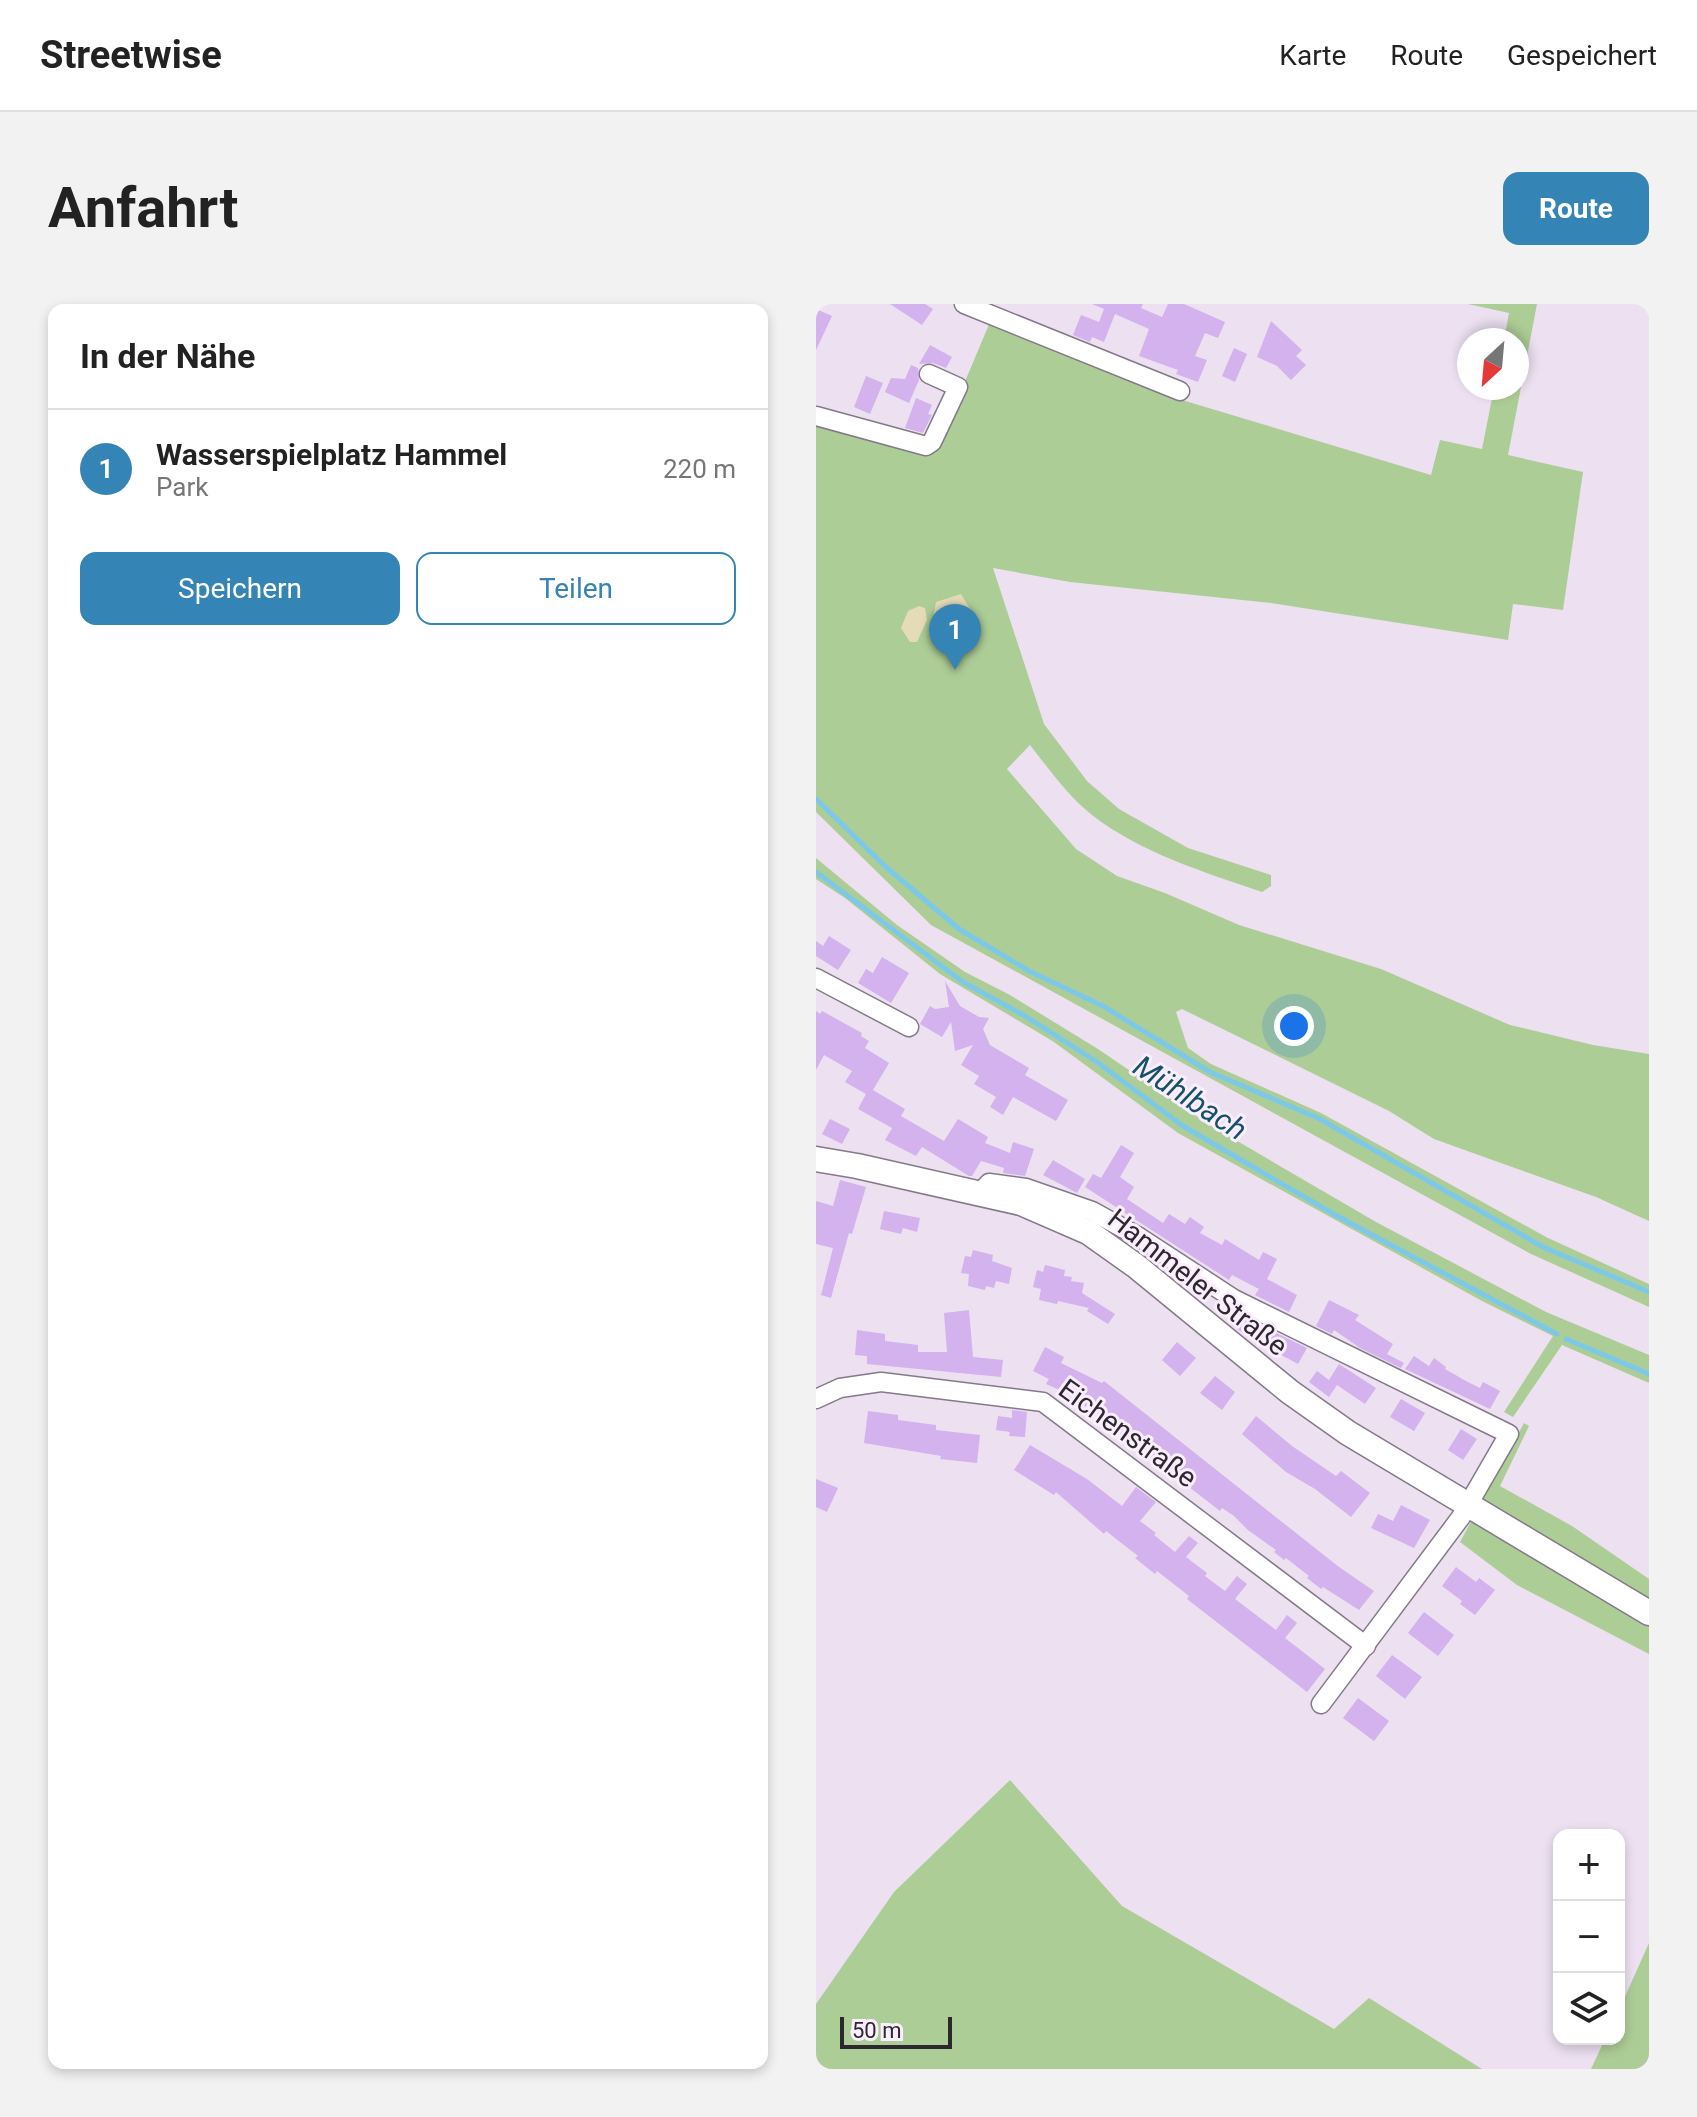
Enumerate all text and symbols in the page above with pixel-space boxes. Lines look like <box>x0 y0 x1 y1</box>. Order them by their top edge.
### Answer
text: Streetwise <box>40 33 222 77</box>
text: Karte <box>1279 39 1346 72</box>
text: Route <box>1390 39 1463 72</box>
text: Gespeichert <box>1507 39 1657 72</box>
button: Route <box>1503 172 1649 245</box>
text: Anfahrt <box>48 175 238 241</box>
north arrow <box>1457 328 1529 400</box>
text: In der Nähe <box>80 336 255 376</box>
text: Wasserspielplatz Hammel <box>156 437 507 472</box>
text: 1 <box>99 454 113 484</box>
text: 220 m <box>663 454 736 484</box>
text: Park <box>156 472 208 502</box>
button: Speichern <box>80 552 400 625</box>
button: Teilen <box>416 552 736 625</box>
pin: 1 <box>929 604 981 670</box>
your location <box>1274 1006 1314 1046</box>
water label: Mühlbach <box>1127 1048 1253 1147</box>
street label: Hammeler Straße <box>1101 1202 1294 1363</box>
street label: Eichenstraße <box>1052 1372 1203 1494</box>
map controls <box>1553 1829 1625 2045</box>
button: + <box>1553 1829 1625 1901</box>
button: − <box>1553 1901 1625 1973</box>
button: layers <box>1553 1973 1625 2045</box>
scale bar <box>840 2013 952 2049</box>
text: 50 m <box>852 2018 901 2043</box>

